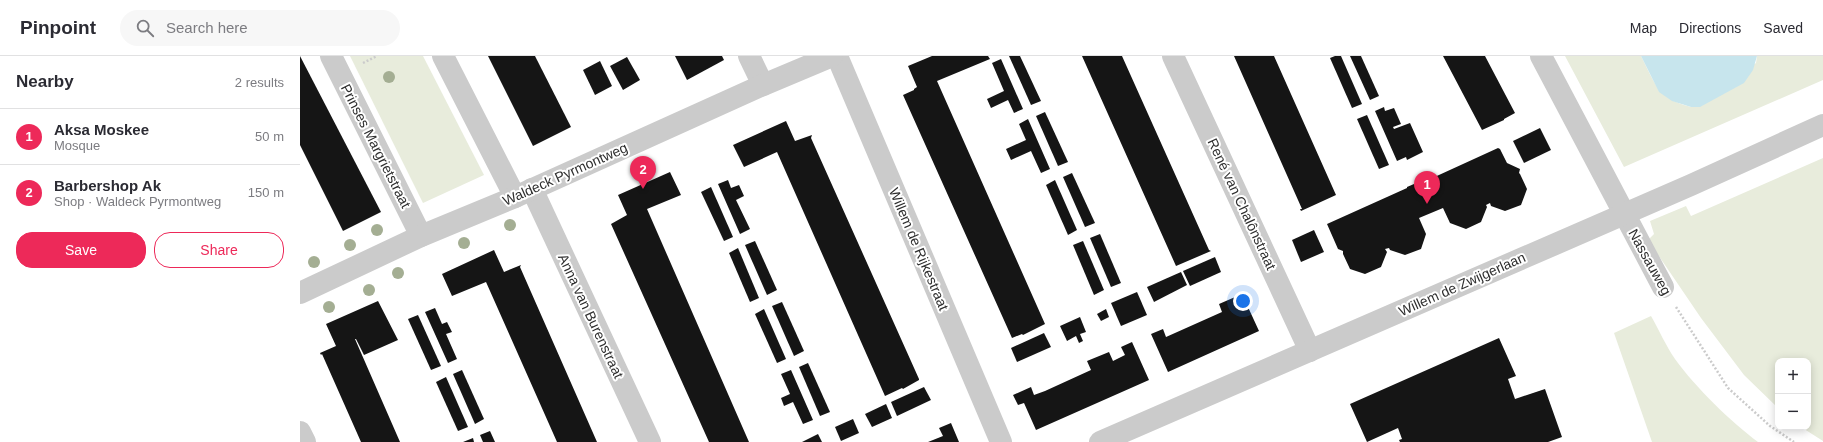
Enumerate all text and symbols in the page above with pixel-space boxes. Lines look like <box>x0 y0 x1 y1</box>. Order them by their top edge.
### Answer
search box <box>120 10 400 46</box>
text: Pinpoint <box>20 17 96 38</box>
icon: search <box>134 17 156 39</box>
text: Search here <box>166 19 248 36</box>
text: Map <box>1630 20 1657 36</box>
text: Directions <box>1679 20 1741 36</box>
text: Saved <box>1763 20 1803 36</box>
text: Nearby <box>16 72 74 91</box>
text: 2 results <box>235 75 284 90</box>
street label: Prinses Margrietstraat <box>338 81 414 211</box>
text: Aksa Moskee <box>54 121 149 138</box>
text: 1 <box>25 129 33 144</box>
text: 50 m <box>255 129 284 144</box>
street label: René van Chalônstraat <box>1204 136 1280 272</box>
text: Mosque <box>54 138 100 153</box>
street label: Waldeck Pyrmontweg <box>500 139 630 209</box>
pin: 2 <box>630 156 656 189</box>
pin: 1 <box>1414 171 1440 204</box>
text: Barbershop Ak <box>54 177 161 194</box>
text: 2 <box>25 185 33 200</box>
text: 150 m <box>248 185 284 200</box>
street label: Willem de Rijkestraat <box>886 185 952 313</box>
text: Shop · Waldeck Pyrmontweg <box>54 194 221 209</box>
street label: Nassauweg <box>1625 226 1675 298</box>
button: Save <box>16 232 146 268</box>
button: Share <box>154 232 284 268</box>
street label: Willem de Zwijgerlaan <box>1396 249 1528 319</box>
street label: Anna van Burenstraat <box>555 251 627 381</box>
your location <box>1233 291 1253 311</box>
map controls <box>1775 358 1811 430</box>
button: + <box>1775 358 1811 394</box>
button: − <box>1775 394 1811 430</box>

